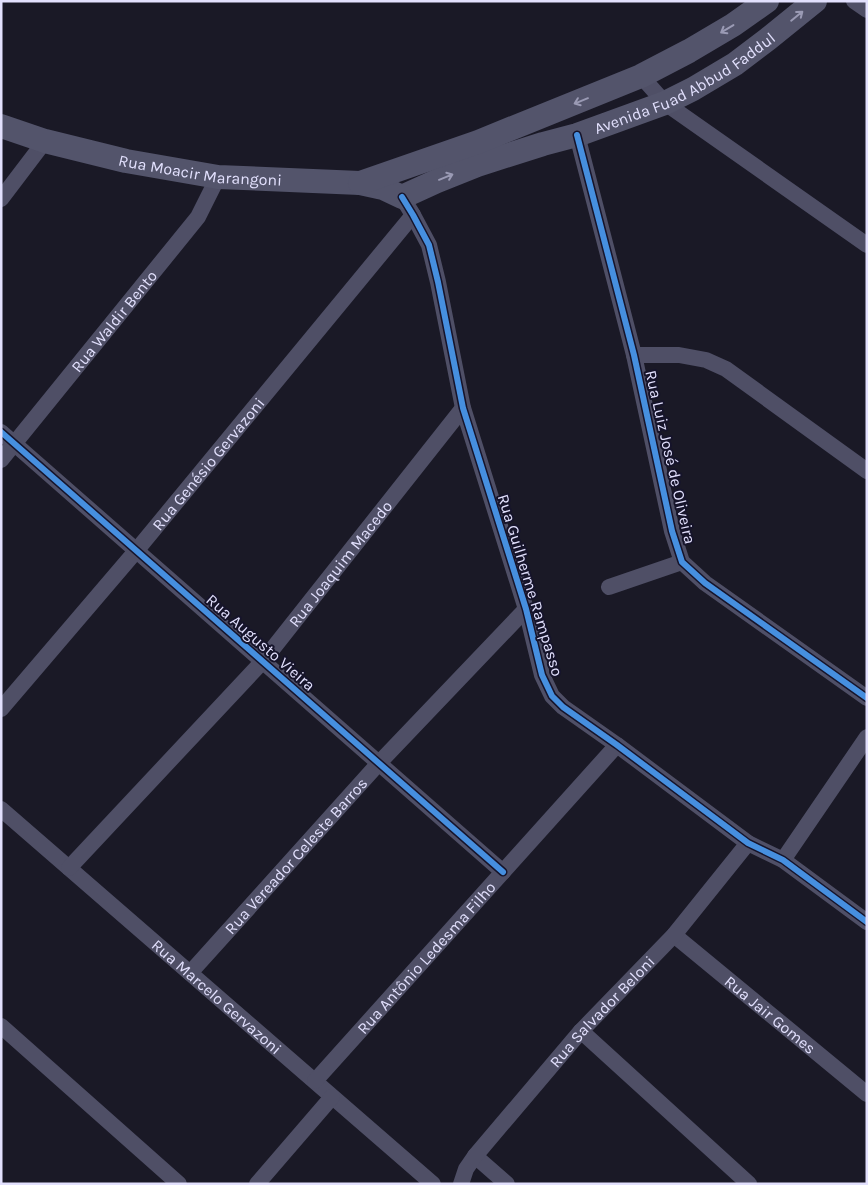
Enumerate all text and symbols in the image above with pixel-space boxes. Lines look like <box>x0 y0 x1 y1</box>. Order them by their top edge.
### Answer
one-way arrow <box>791 11 804 22</box>
one-way arrow <box>720 24 734 34</box>
street label: Avenida Fuad Abbud Faddul <box>592 28 779 138</box>
one-way arrow <box>574 97 589 106</box>
street label: Rua Moacir Marangoni <box>116 151 282 190</box>
one-way arrow <box>438 172 453 182</box>
street label: Rua Waldir Bento <box>67 266 161 376</box>
street label: Rua Luiz José de Oliveira <box>641 368 700 546</box>
street label: Rua Genésio Gervazoni <box>148 394 269 534</box>
street label: Rua Guilherme Rampasso <box>494 492 567 678</box>
street label: Rua Joaquim Macedo <box>285 497 396 631</box>
street label: Rua Augusto Vieira <box>202 590 319 695</box>
street label: Rua Vereador Celeste Barros <box>221 774 371 938</box>
street label: Rua Antônio Ledesma Filho <box>353 878 500 1038</box>
street label: Rua Marcelo Gervazoni <box>148 935 285 1058</box>
street label: Rua Salvador Beloni <box>545 952 659 1071</box>
street label: Rua Jair Gomes <box>721 972 820 1058</box>

